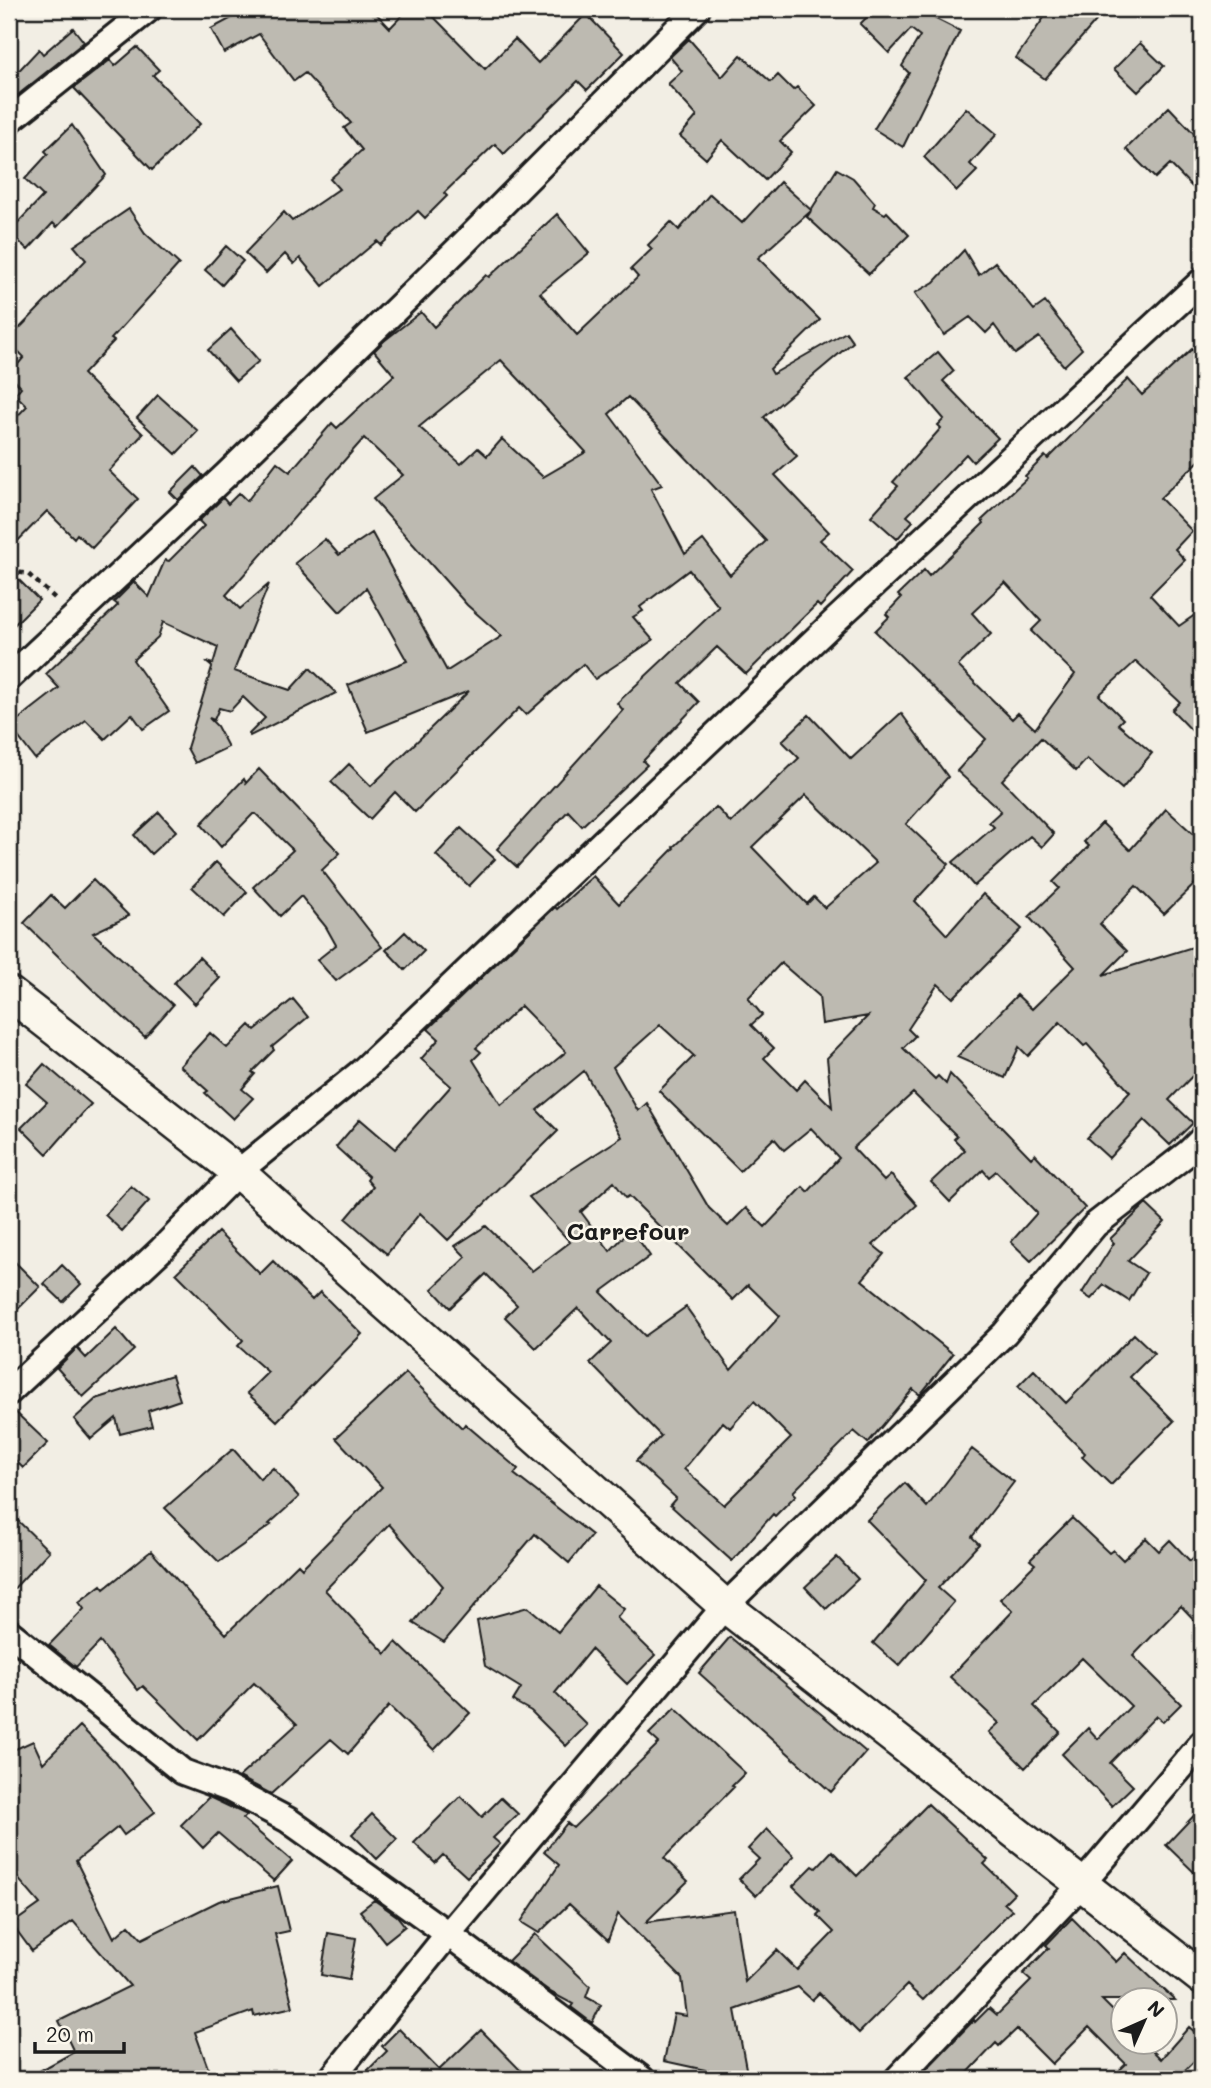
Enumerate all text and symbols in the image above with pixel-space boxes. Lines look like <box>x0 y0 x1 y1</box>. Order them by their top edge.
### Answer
district label: Carrefour <box>567 1215 689 1246</box>
north arrow <box>1110 1986 1180 2056</box>
text: N <box>1142 1995 1170 2023</box>
scale bar <box>35 2011 124 2055</box>
text: 20 m <box>46 2020 94 2047</box>

